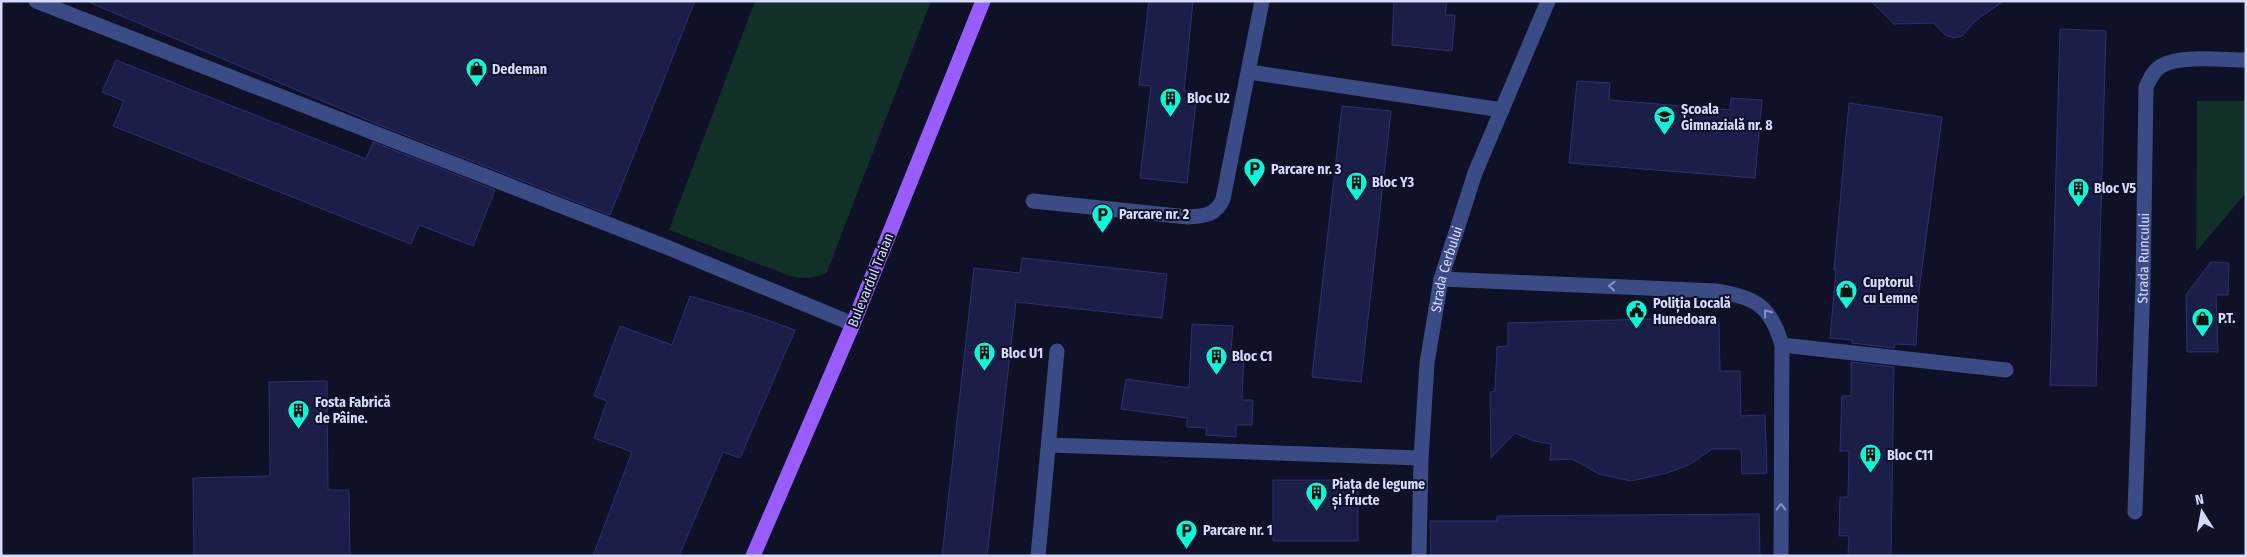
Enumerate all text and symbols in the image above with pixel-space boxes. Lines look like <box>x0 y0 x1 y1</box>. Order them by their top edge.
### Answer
shop icon: Dedeman <box>464 57 488 88</box>
place label: Dedeman <box>492 61 547 78</box>
building icon: Bloc U2 <box>1159 86 1183 117</box>
place label: Bloc U2 <box>1187 90 1230 107</box>
place label: Școala Gimnazială nr. 8 <box>1681 101 1773 134</box>
school or university icon: Școala Gimnazială nr. 8 <box>1653 105 1677 136</box>
parking icon: Parcare nr. 3 <box>1243 157 1267 188</box>
place label: Parcare nr. 3 <box>1271 161 1342 178</box>
building icon: Bloc Y3 <box>1344 170 1368 201</box>
place label: Bloc Y3 <box>1372 174 1414 191</box>
building icon: Bloc V5 <box>2066 176 2090 207</box>
place label: Bloc V5 <box>2094 180 2136 197</box>
parking icon: Parcare nr. 2 <box>1091 202 1115 233</box>
place label: Parcare nr. 2 <box>1119 206 1190 223</box>
street label: Strada Runcului <box>2134 213 2153 304</box>
street label: Strada Cerbului <box>1427 224 1466 314</box>
street label: Bulevardul Traian <box>844 231 898 329</box>
place label: Cuptorul cu Lemne <box>1863 274 1918 307</box>
shop icon: Cuptorul cu Lemne <box>1835 278 1859 309</box>
one-way arrow <box>1607 280 1615 291</box>
place label: Poliția Locală Hunedoara <box>1653 295 1731 328</box>
public building icon: Poliția Locală Hunedoara <box>1625 299 1649 330</box>
shop icon: P.T. <box>2190 306 2214 337</box>
one-way arrow <box>1765 310 1773 319</box>
place label: P.T. <box>2218 310 2236 327</box>
building icon: Bloc U1 <box>973 341 997 372</box>
building icon: Bloc C1 <box>1204 344 1228 375</box>
place label: Bloc U1 <box>1001 345 1043 362</box>
place label: Bloc C1 <box>1232 348 1273 365</box>
place label: Fosta Fabrică de Pâine. <box>315 394 391 427</box>
building icon: Fosta Fabrică de Pâine. <box>287 398 311 429</box>
building icon: Bloc C11 <box>1859 443 1883 474</box>
place label: Bloc C11 <box>1887 447 1933 464</box>
place label: Piața de legume și fructe <box>1332 476 1425 510</box>
building icon: Piața de legume și fructe <box>1304 480 1328 511</box>
north arrow <box>2177 487 2227 537</box>
text: N <box>2194 491 2205 509</box>
one-way arrow <box>1776 503 1786 510</box>
parking icon: Parcare nr. 1 <box>1175 518 1199 549</box>
place label: Parcare nr. 1 <box>1203 522 1273 539</box>

